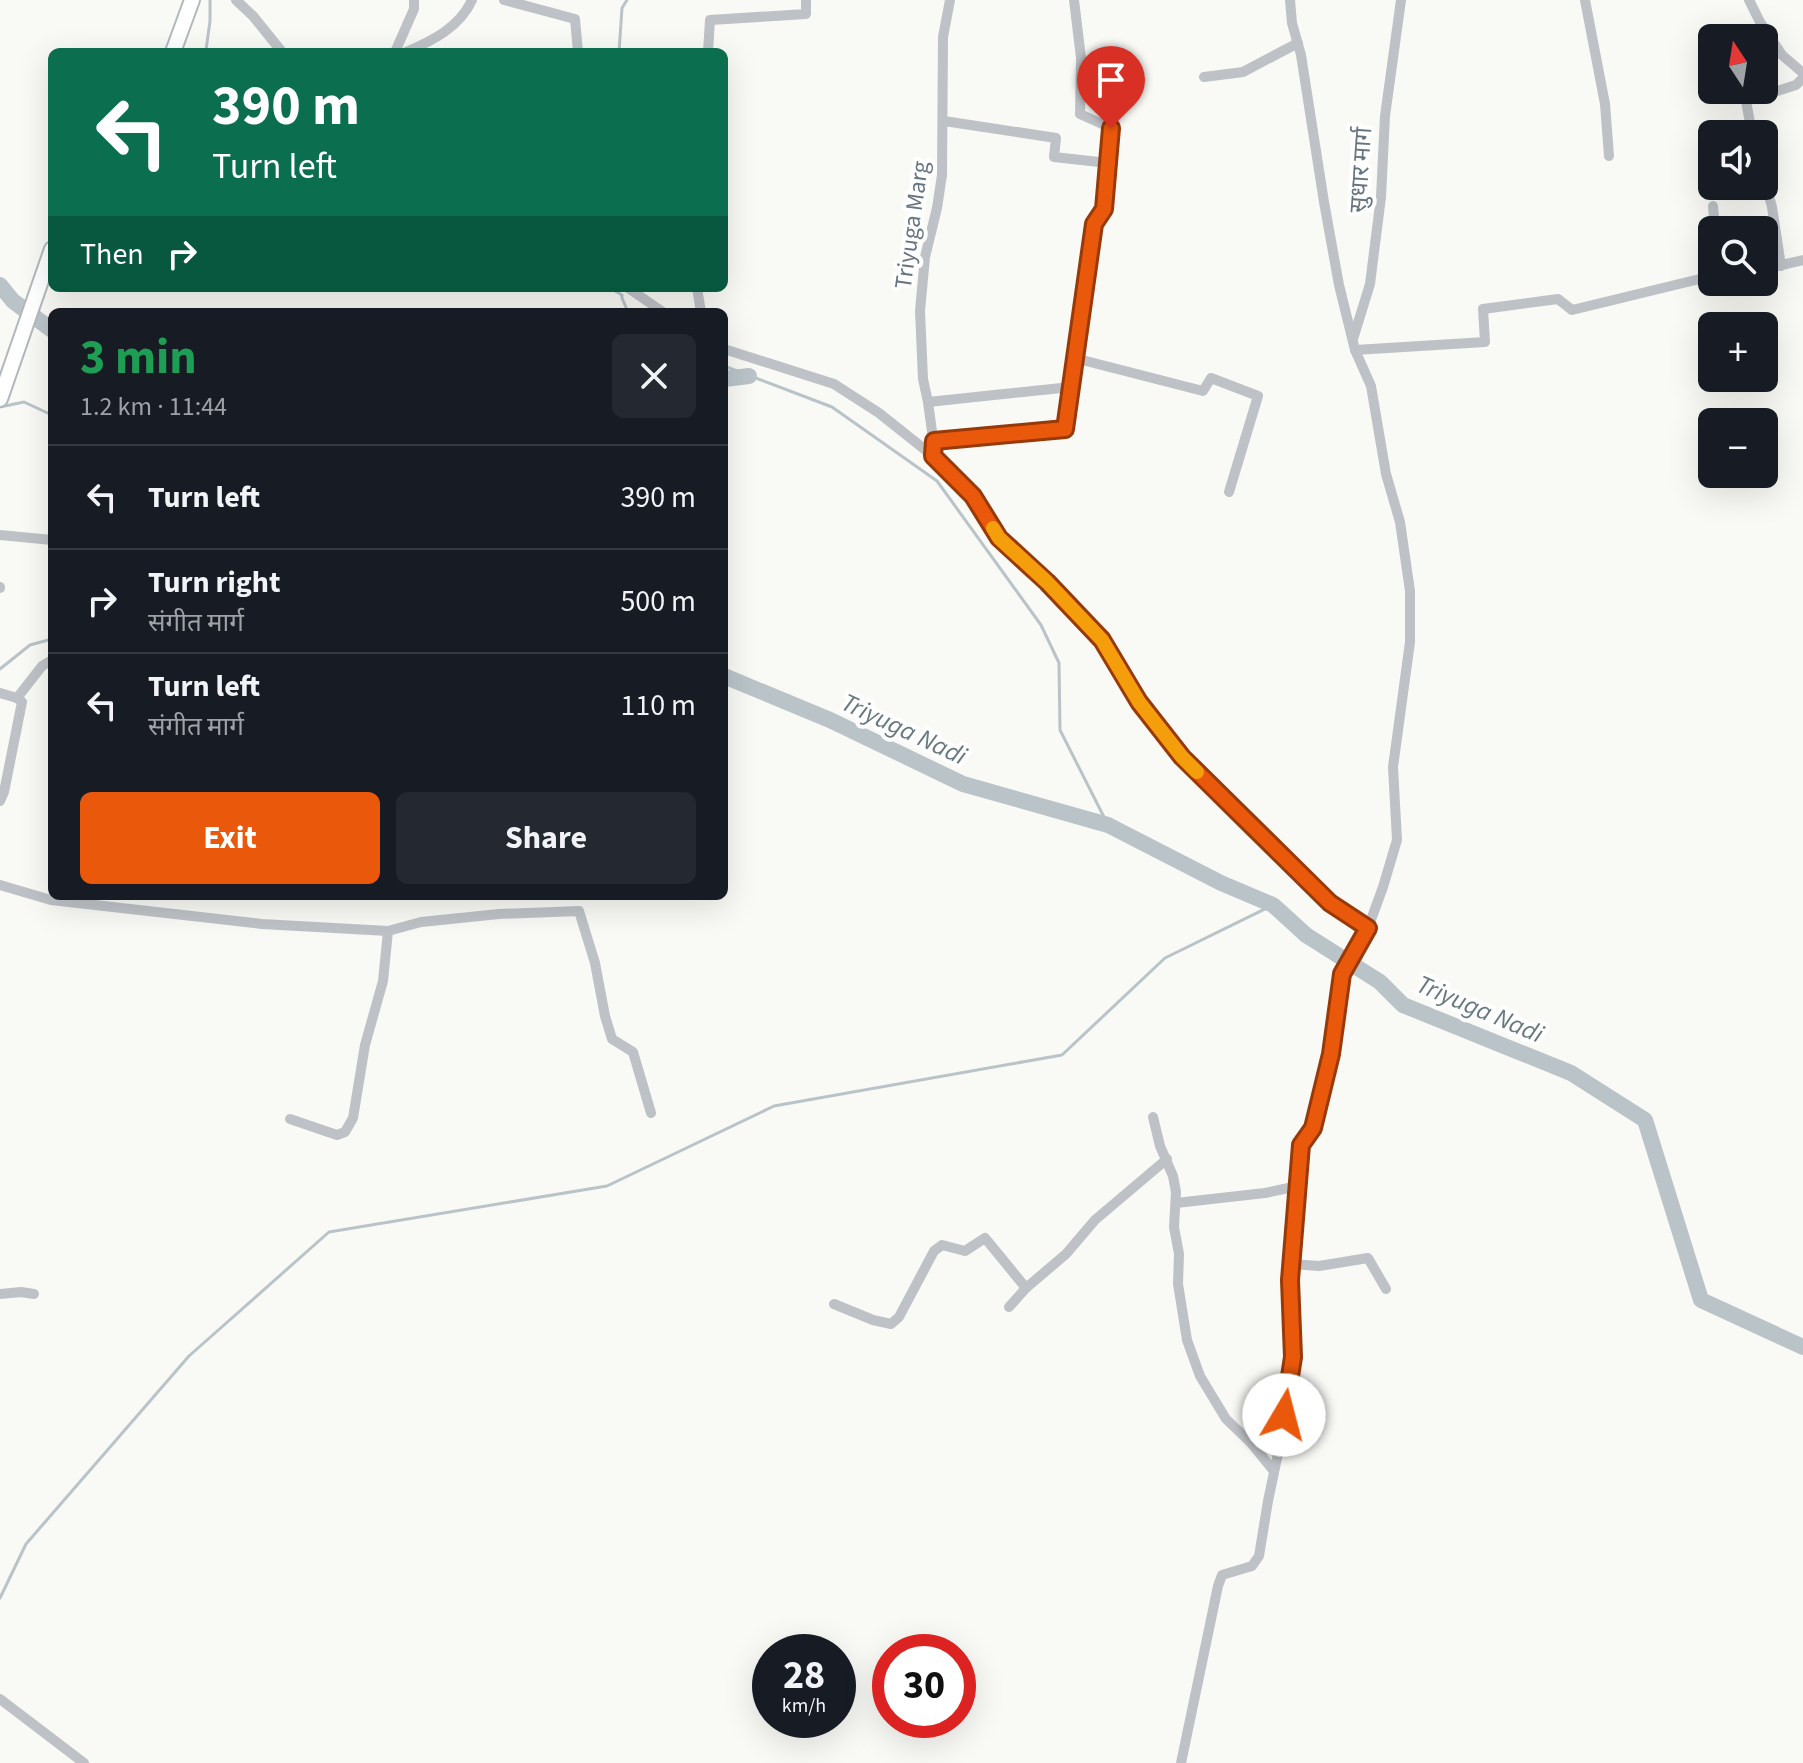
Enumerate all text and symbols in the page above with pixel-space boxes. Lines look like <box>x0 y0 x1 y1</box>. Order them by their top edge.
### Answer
north arrow <box>1698 24 1778 104</box>
map controls <box>1698 24 1778 488</box>
pin <box>1077 46 1145 128</box>
icon: arrive <box>1089 58 1133 102</box>
text: 390 m <box>212 67 360 146</box>
icon: left <box>80 80 184 184</box>
button: sound <box>1698 120 1778 200</box>
street label: सुधार मार्ग <box>1341 125 1382 214</box>
text: Turn left <box>212 141 337 192</box>
street label: Triyuga Marg <box>886 159 938 291</box>
button: search <box>1698 216 1778 296</box>
icon: right <box>160 232 204 276</box>
text: Then <box>80 233 144 276</box>
button: + <box>1698 312 1778 392</box>
text: 3 min <box>80 324 197 392</box>
button: close <box>612 334 696 418</box>
text: 1.2 km · 11:44 <box>80 388 227 425</box>
button: − <box>1698 408 1778 488</box>
icon: left <box>80 475 124 519</box>
text: Turn left <box>148 476 260 519</box>
text: 390 m <box>620 476 696 519</box>
text: Turn right <box>148 561 280 604</box>
icon: right <box>80 579 124 623</box>
text: 500 m <box>620 580 696 623</box>
text: संगीत मार्ग <box>148 604 244 641</box>
text: Turn left <box>148 665 260 708</box>
icon: left <box>80 683 124 727</box>
text: 110 m <box>620 684 696 727</box>
water label: Triyuga Nadi <box>835 684 974 775</box>
text: संगीत मार्ग <box>148 708 244 745</box>
button: Exit <box>80 792 380 884</box>
button: Share <box>396 792 696 884</box>
water label: Triyuga Nadi <box>1411 966 1550 1053</box>
position arrow <box>1242 1373 1326 1457</box>
speed limit sign: 30 <box>872 1634 976 1738</box>
text: 28 <box>783 1647 825 1704</box>
text: km/h <box>782 1692 826 1720</box>

